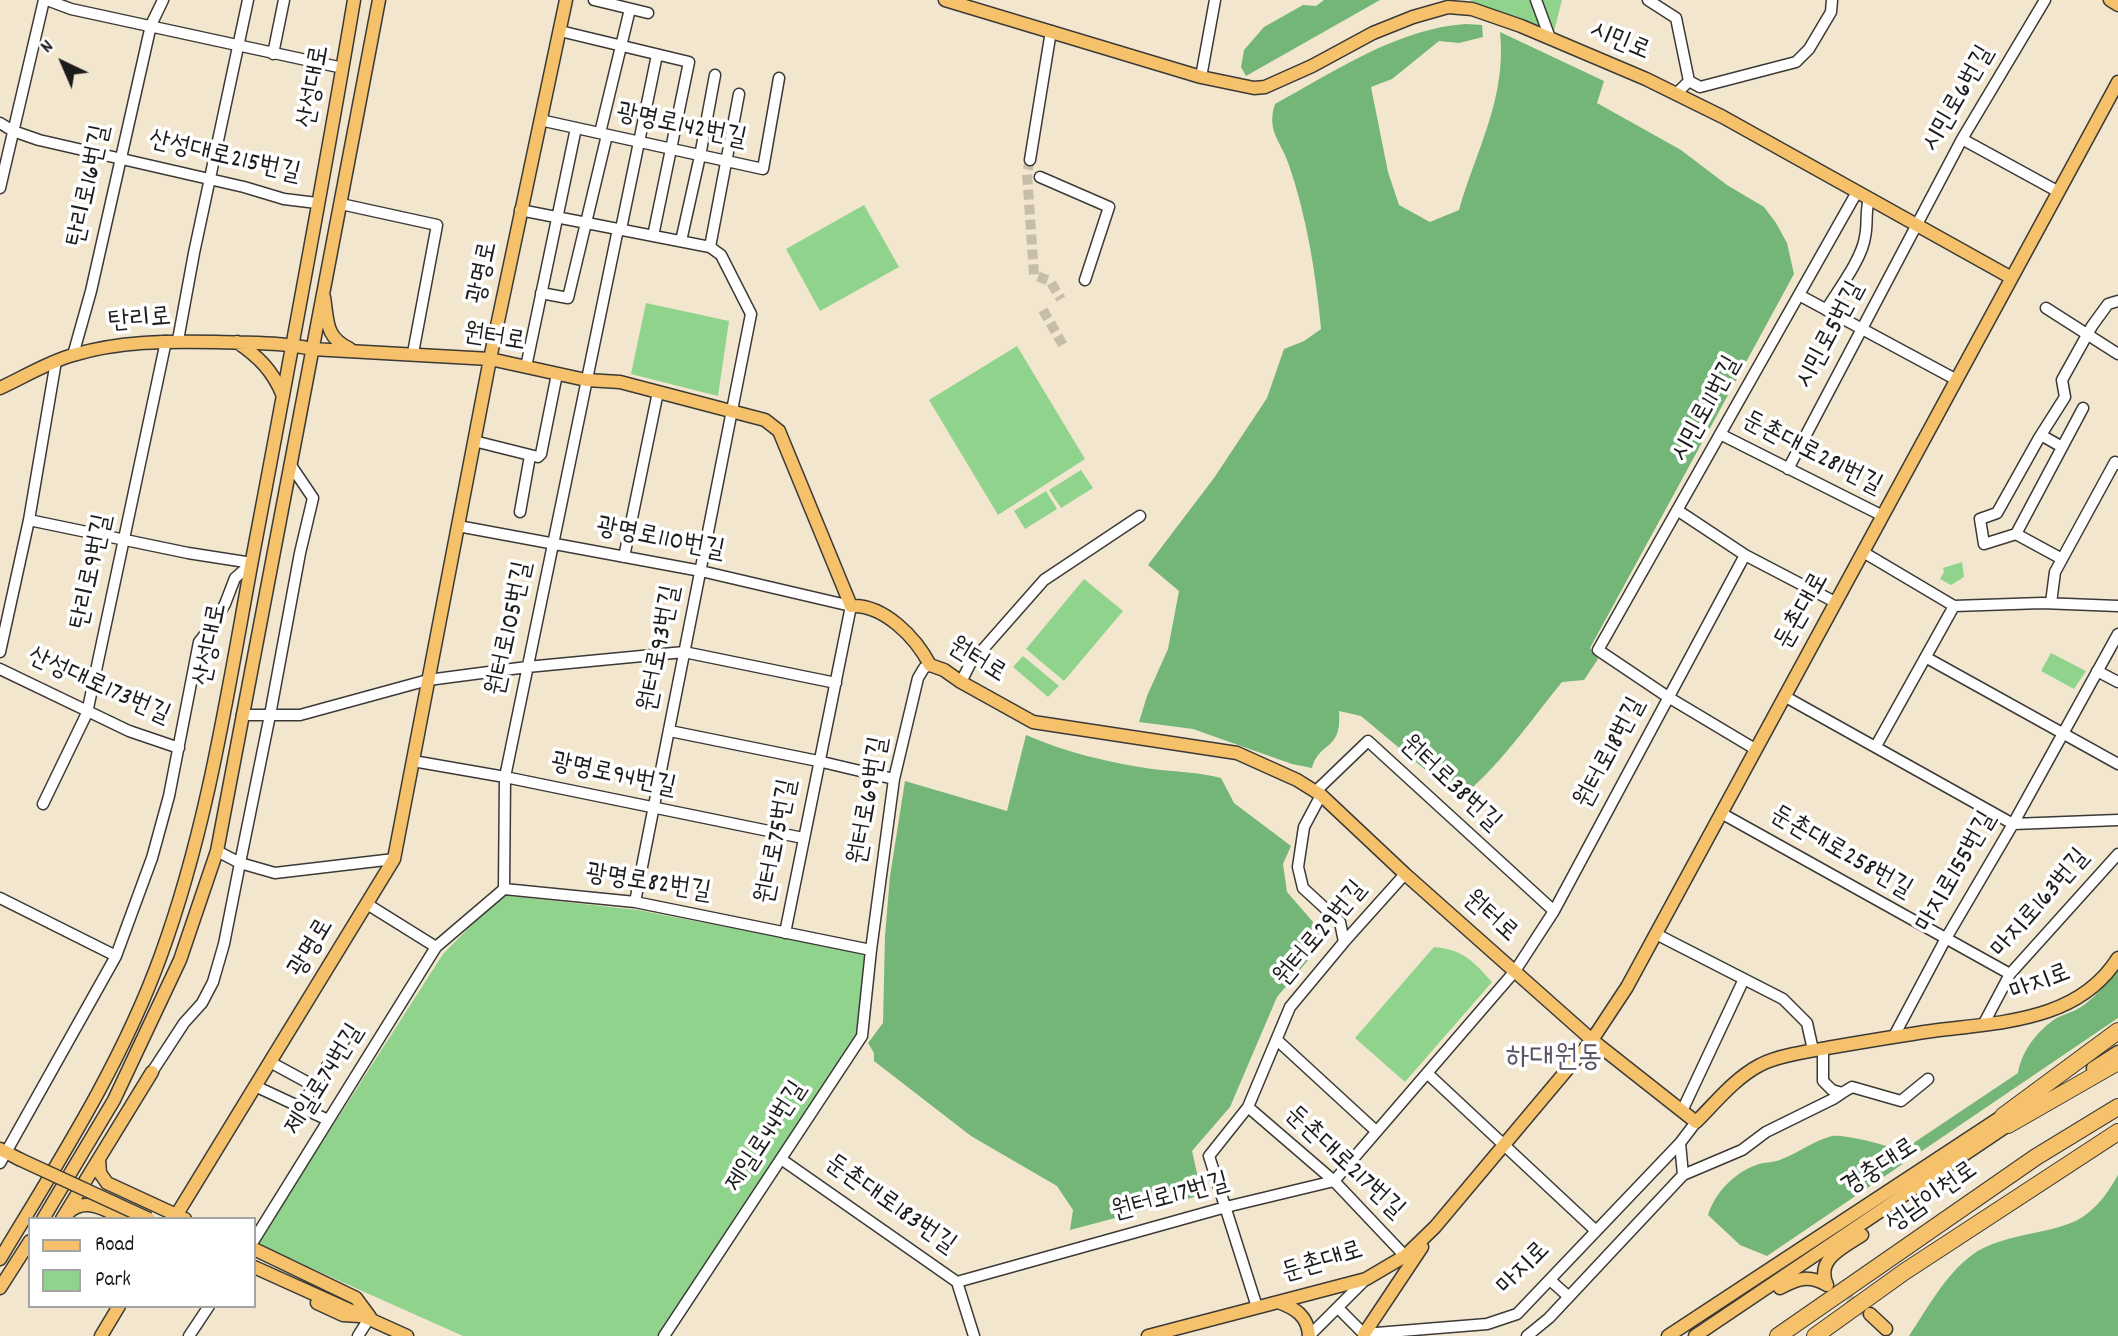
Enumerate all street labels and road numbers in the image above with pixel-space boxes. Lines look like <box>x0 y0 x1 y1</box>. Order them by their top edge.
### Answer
street label: 시민로 <box>1584 16 1654 70</box>
street label: 시민로6번길 <box>1917 41 2003 159</box>
street label: 산성대로 <box>293 43 339 131</box>
street label: 광명로142번길 <box>613 99 749 157</box>
street label: 탄리로16번길 <box>63 123 119 249</box>
street label: 산성대로215번길 <box>145 126 303 192</box>
street label: 광명로 <box>463 239 507 307</box>
street label: 시민로5번길 <box>1791 277 1873 395</box>
street label: 탄리로 <box>107 304 173 340</box>
street label: 원터로 <box>461 320 527 360</box>
street label: 시민로11번길 <box>1666 352 1750 468</box>
street label: 둔촌대로281번길 <box>1736 406 1886 504</box>
street label: 탄리로9번길 <box>67 512 121 632</box>
street label: 광명로110번길 <box>593 513 727 569</box>
street label: 원터로105번길 <box>483 559 541 699</box>
street label: 둔촌대로 <box>1770 568 1838 656</box>
street label: 원터로93번길 <box>634 583 690 715</box>
street label: 산성대로 <box>190 601 236 689</box>
street label: 원터로 <box>941 632 1011 692</box>
street label: 산성대로173번길 <box>22 643 174 733</box>
street label: 원터로18번길 <box>1570 693 1654 815</box>
street label: 원터로38번길 <box>1392 730 1506 840</box>
street label: 원터로69번길 <box>844 735 898 867</box>
street label: 광명로94번길 <box>547 749 679 805</box>
street label: 원터로75번길 <box>752 777 806 907</box>
street label: 둔촌대로258번길 <box>1763 801 1917 907</box>
street label: 마지로155번길 <box>1911 807 2005 939</box>
street label: 마지로163번길 <box>1986 844 2098 966</box>
street label: 광명로82번길 <box>583 860 713 910</box>
street label: 원터로29번길 <box>1269 876 1375 994</box>
street label: 원터로 <box>1455 885 1523 951</box>
street label: 광명로 <box>283 914 343 984</box>
street label: 마지로 <box>2006 959 2076 1011</box>
street label: 제일로74번길 <box>280 1020 372 1142</box>
street label: 제일로44번길 <box>721 1077 815 1199</box>
street label: 둔촌대로217번길 <box>1277 1101 1409 1227</box>
street label: 경충대로 <box>1837 1133 1925 1205</box>
street label: 둔촌대로183번길 <box>817 1149 961 1263</box>
street label: 성남이천로 <box>1881 1156 1985 1242</box>
street label: 원터로17번길 <box>1109 1168 1233 1230</box>
street label: 둔촌대로 <box>1278 1237 1368 1291</box>
street label: 마지로 <box>1492 1237 1558 1303</box>

